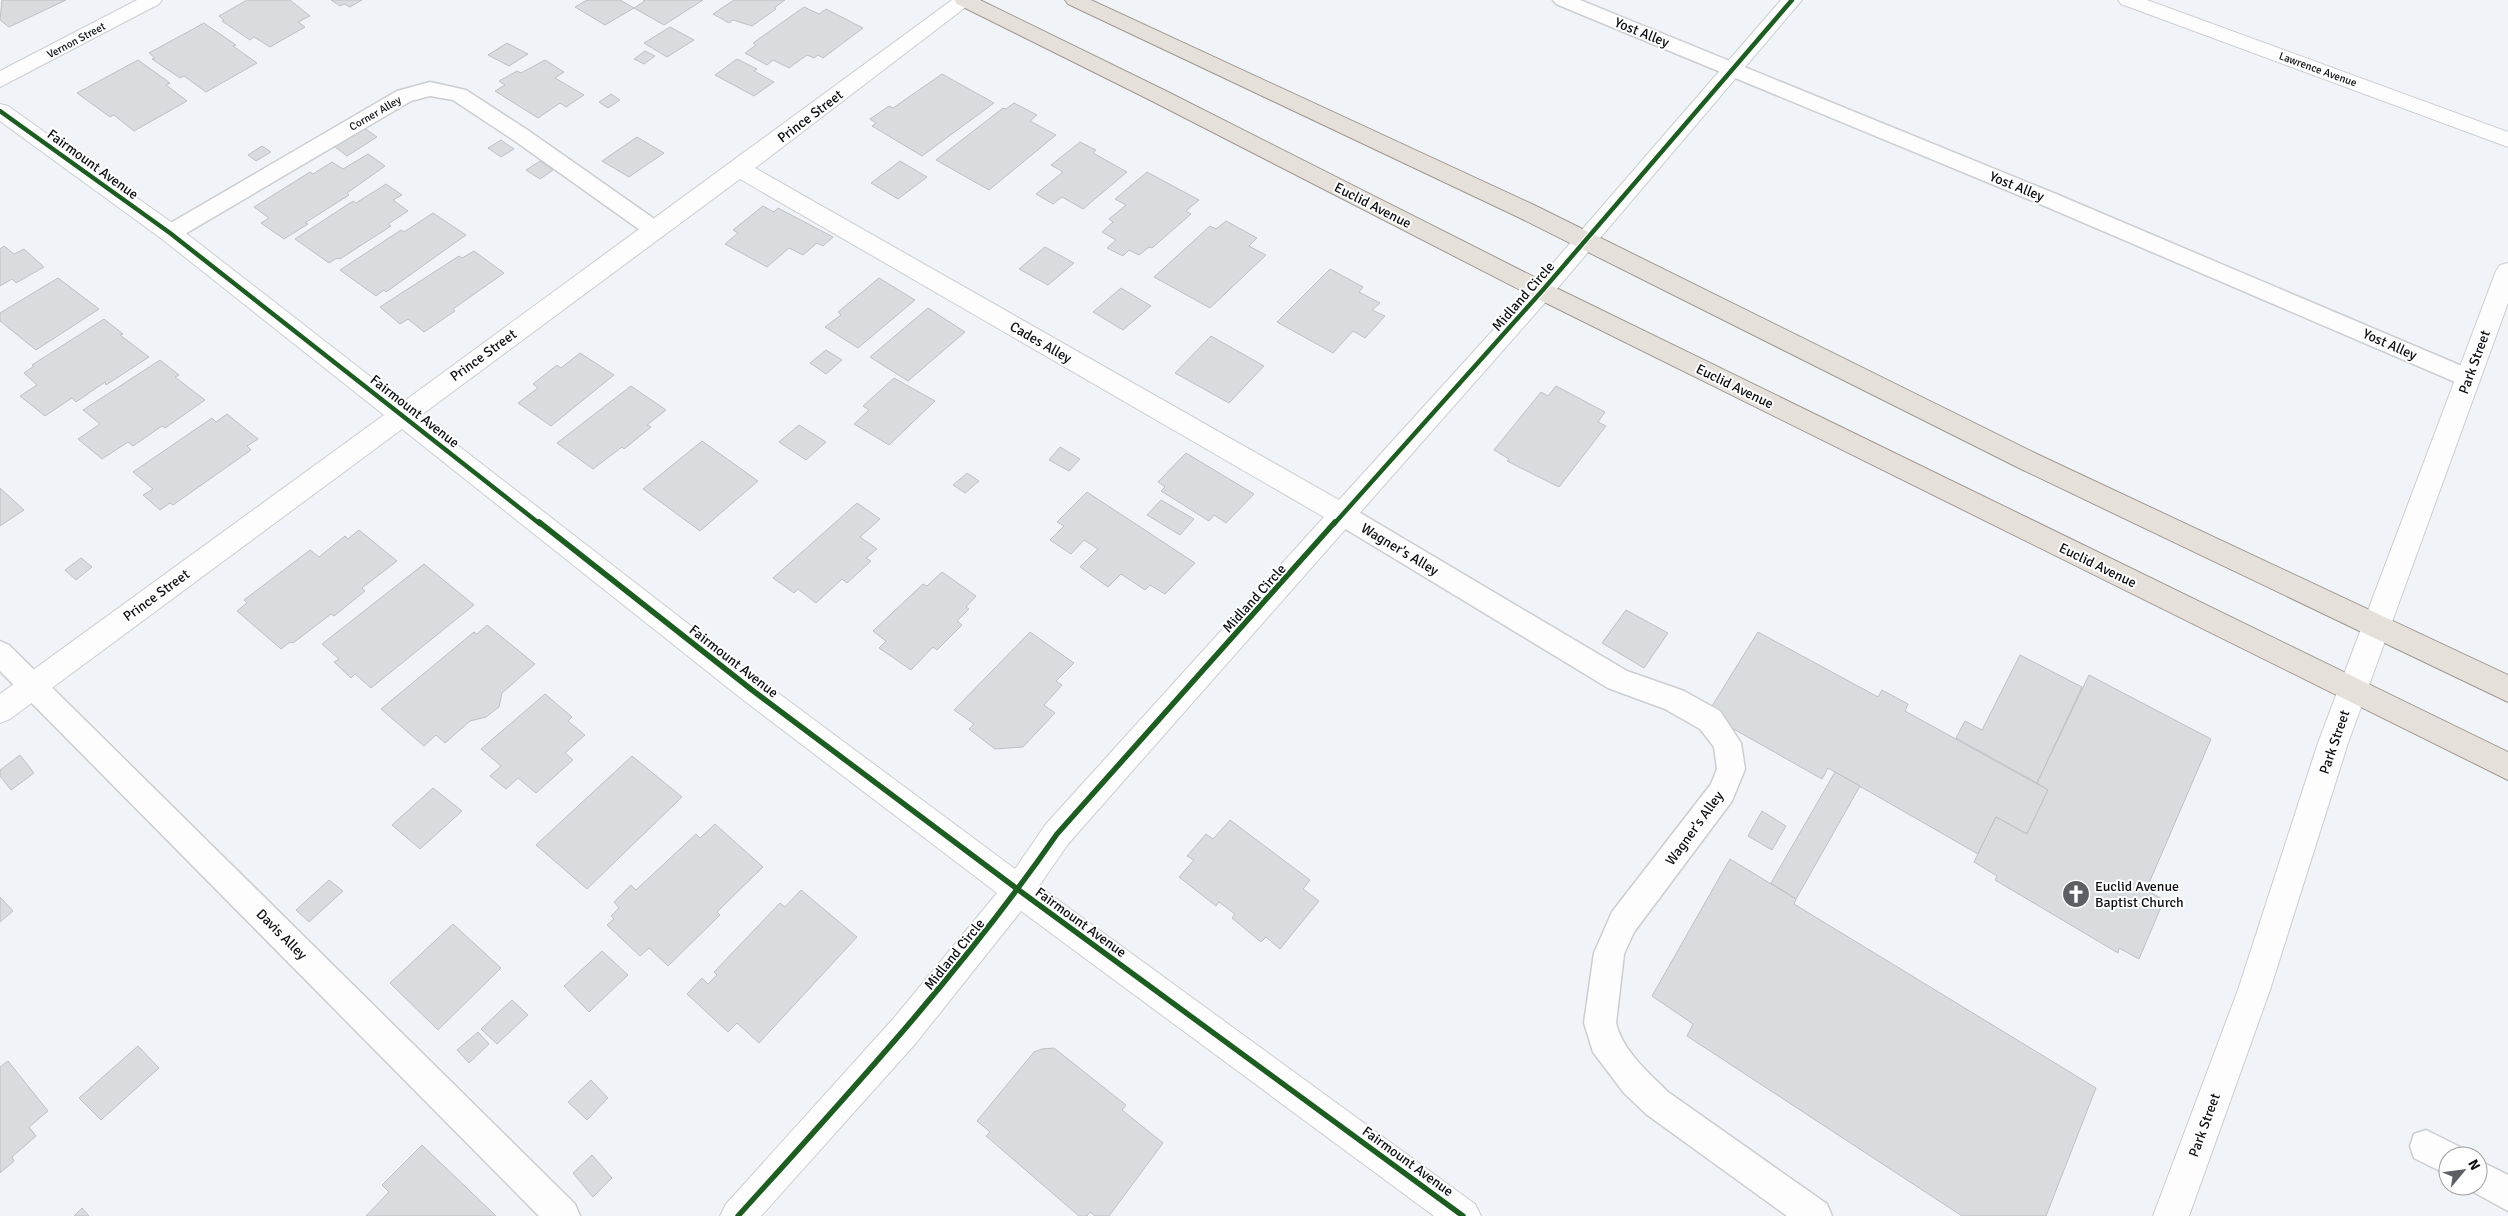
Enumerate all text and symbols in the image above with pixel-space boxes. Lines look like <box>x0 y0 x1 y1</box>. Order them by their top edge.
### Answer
street label: Yost Alley <box>1612 14 1672 51</box>
street label: Vernon Street <box>45 20 108 61</box>
street label: Lawrence Avenue <box>2277 49 2359 90</box>
street label: Prince Street <box>774 86 846 147</box>
street label: Corner Alley <box>347 93 404 133</box>
street label: Fairmount Avenue <box>44 126 142 203</box>
street label: Yost Alley <box>1987 168 2047 205</box>
street label: Euclid Avenue <box>1331 179 1414 232</box>
street label: Midland Circle <box>1489 258 1558 335</box>
street label: Cades Alley <box>1007 318 1075 367</box>
street label: Yost Alley <box>2360 325 2420 364</box>
street label: Prince Street <box>447 326 520 385</box>
street label: Park Street <box>2455 328 2494 396</box>
street label: Euclid Avenue <box>1693 360 1776 413</box>
street label: Fairmount Avenue <box>367 371 463 451</box>
street label: Wagner's Alley <box>1358 520 1442 579</box>
street label: Euclid Avenue <box>2056 539 2139 592</box>
street label: Midland Circle <box>1219 560 1290 636</box>
street label: Prince Street <box>120 566 193 625</box>
street label: Fairmount Avenue <box>686 621 782 701</box>
street label: Park Street <box>2316 708 2353 776</box>
street label: Wagner's Alley <box>1662 788 1727 869</box>
place label: Euclid Avenue Baptist Church <box>2095 878 2184 911</box>
church icon: Euclid Avenue Baptist Church <box>2061 879 2091 909</box>
street label: Fairmount Avenue <box>1032 884 1130 961</box>
street label: Davis Alley <box>253 905 311 964</box>
street label: Midland Circle <box>921 915 988 993</box>
street label: Park Street <box>2185 1091 2224 1159</box>
street label: Fairmount Avenue <box>1359 1123 1457 1200</box>
north arrow <box>2438 1146 2488 1196</box>
text: N <box>2464 1157 2484 1173</box>

